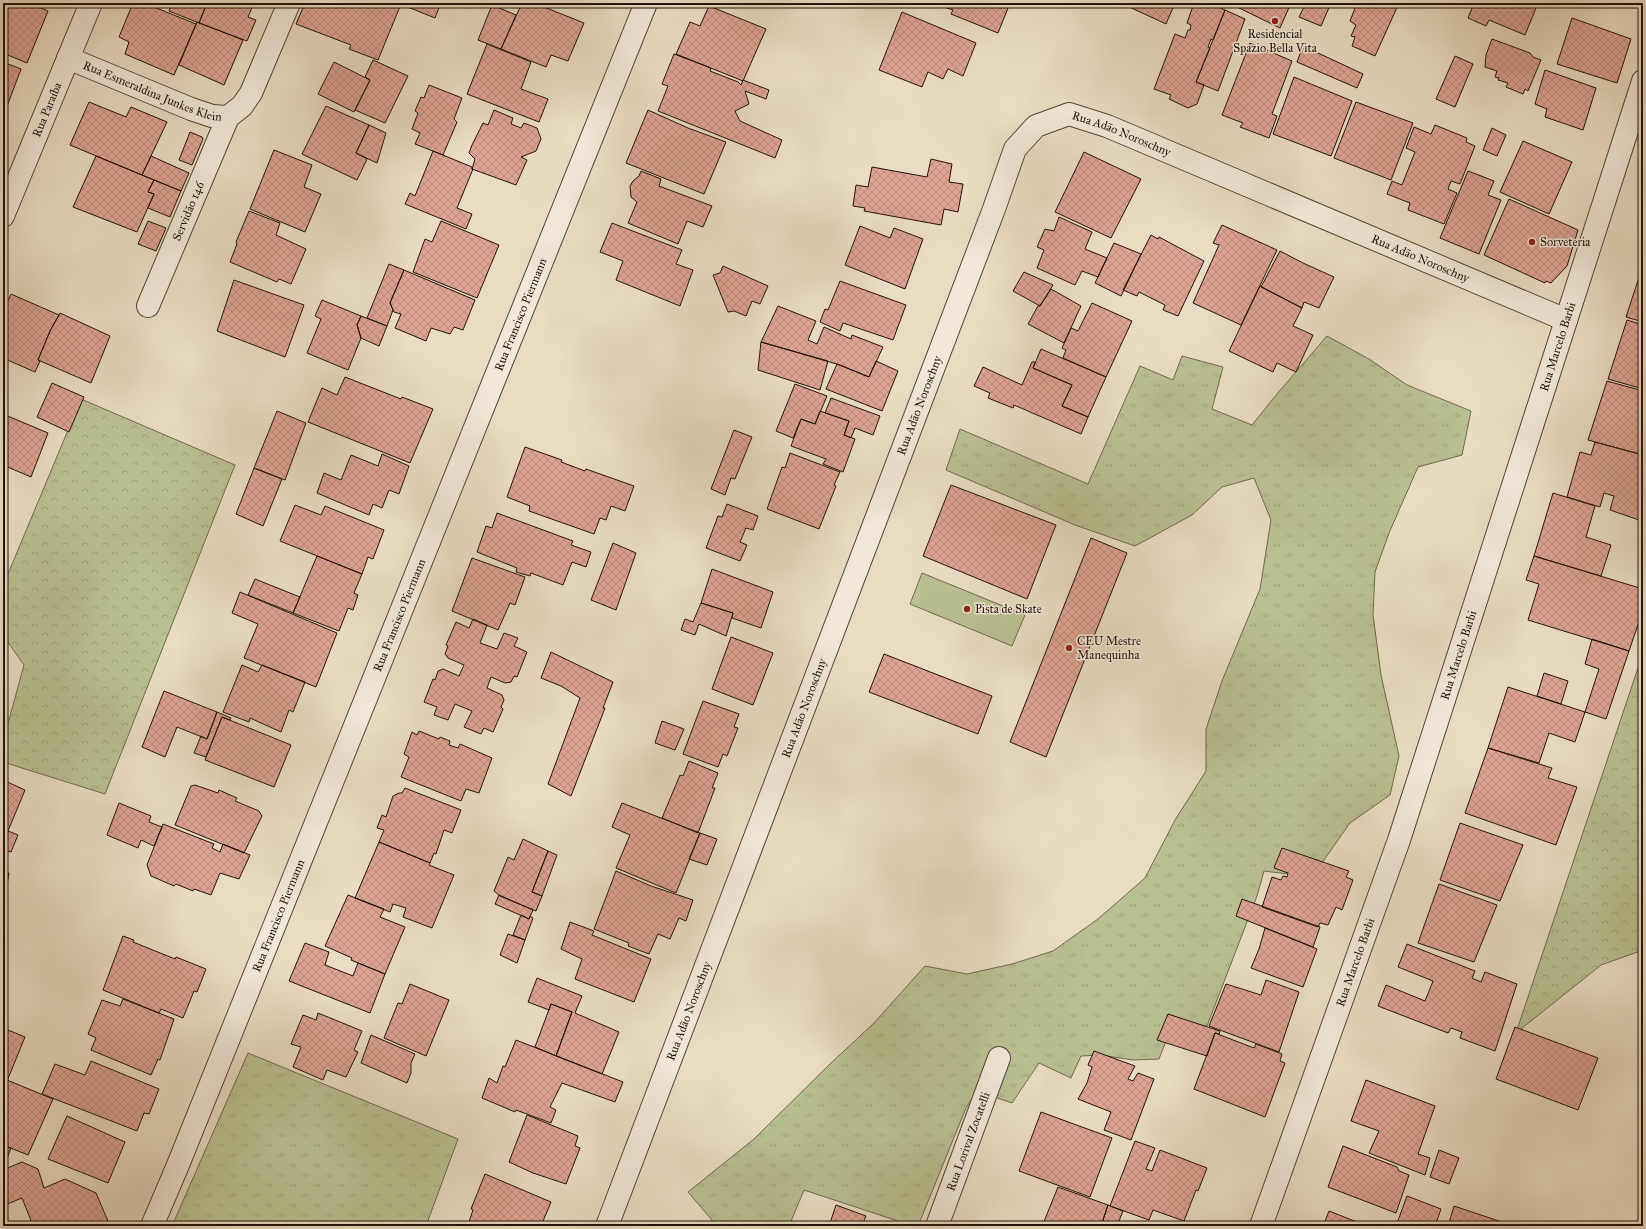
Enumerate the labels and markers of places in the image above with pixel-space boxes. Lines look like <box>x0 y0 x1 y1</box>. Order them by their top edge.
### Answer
marker: Residencial Spazio Bella Vita <box>1270 16 1280 26</box>
place label: Residencial Spazio Bella Vita <box>1233 27 1318 55</box>
place label: Sorveteria <box>1540 235 1591 249</box>
marker: Sorveteria <box>1527 237 1537 247</box>
place label: Pista de Skate <box>975 602 1042 616</box>
marker: Pista de Skate <box>962 604 972 614</box>
place label: CEU Mestre Manequinha <box>1077 634 1141 663</box>
marker: CEU Mestre Manequinha <box>1064 643 1074 653</box>

